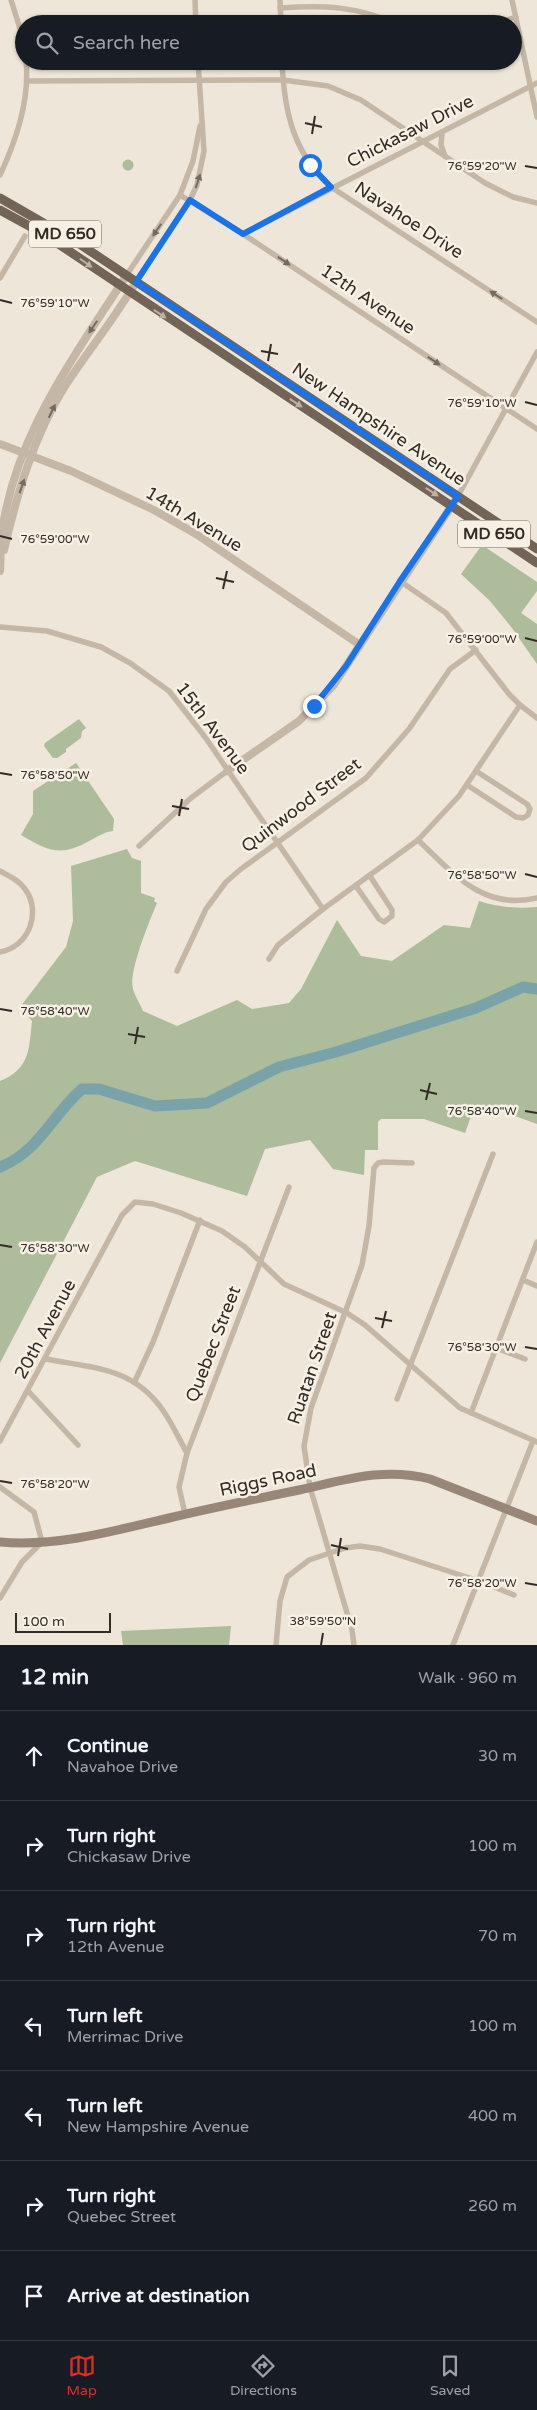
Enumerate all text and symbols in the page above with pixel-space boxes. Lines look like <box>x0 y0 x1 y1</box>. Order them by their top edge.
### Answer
search box <box>15 15 522 70</box>
icon: search <box>33 29 61 57</box>
text: Search here <box>73 32 180 54</box>
street label: Chickasaw Drive <box>343 90 477 172</box>
route start <box>299 154 322 177</box>
text: 76°59'20"W <box>447 159 517 173</box>
one-way arrow <box>194 173 202 188</box>
street label: Navahoe Drive <box>351 177 467 263</box>
road number: MD 650 <box>29 220 101 248</box>
one-way arrow <box>152 223 162 237</box>
one-way arrow <box>277 256 291 266</box>
one-way arrow <box>79 258 93 268</box>
street label: 12th Avenue <box>316 259 420 339</box>
one-way arrow <box>490 290 503 300</box>
text: 76°59'10"W <box>20 296 90 310</box>
one-way arrow <box>154 309 167 318</box>
one-way arrow <box>88 320 98 334</box>
one-way arrow <box>427 356 441 365</box>
street label: New Hampshire Avenue <box>288 358 470 490</box>
text: 76°59'10"W <box>447 396 517 410</box>
one-way arrow <box>289 399 302 408</box>
one-way arrow <box>48 404 56 418</box>
one-way arrow <box>19 478 26 493</box>
street label: 14th Avenue <box>141 481 247 557</box>
one-way arrow <box>425 488 438 497</box>
road number: MD 650 <box>458 520 530 548</box>
text: 76°59'00"W <box>20 532 90 546</box>
text: 76°59'00"W <box>447 632 517 646</box>
street label: 15th Avenue <box>171 678 255 778</box>
route end <box>303 695 326 718</box>
street label: Quinwood Street <box>237 753 365 857</box>
text: 76°58'50"W <box>20 768 90 782</box>
text: 76°58'50"W <box>447 868 517 882</box>
text: 76°58'40"W <box>20 1004 90 1018</box>
text: 76°58'40"W <box>447 1104 517 1118</box>
text: 76°58'30"W <box>20 1241 90 1255</box>
street label: 20th Avenue <box>10 1275 80 1383</box>
street label: Quebec Street <box>181 1283 245 1405</box>
street label: Ruatan Street <box>282 1309 342 1427</box>
text: 76°58'30"W <box>447 1340 517 1354</box>
street label: Riggs Road <box>218 1459 318 1501</box>
text: 76°58'20"W <box>20 1477 90 1491</box>
text: 76°58'20"W <box>447 1576 517 1590</box>
scale bar <box>15 1610 111 1633</box>
text: 100 m <box>22 1613 65 1630</box>
text: 38°59'50"N <box>290 1614 357 1628</box>
text: 12 min <box>20 1665 89 1690</box>
text: Walk · 960 m <box>418 1668 517 1688</box>
text: Continue <box>67 1735 149 1757</box>
icon: ahead <box>20 1742 48 1770</box>
text: 30 m <box>478 1746 517 1766</box>
text: Navahoe Drive <box>67 1757 178 1777</box>
text: Turn right <box>67 1825 155 1847</box>
icon: right <box>20 1832 48 1860</box>
text: 100 m <box>468 1836 517 1856</box>
text: Chickasaw Drive <box>67 1847 191 1867</box>
text: Turn right <box>67 1915 155 1937</box>
icon: right <box>20 1922 48 1950</box>
text: 70 m <box>478 1926 517 1946</box>
text: 12th Avenue <box>67 1937 164 1957</box>
text: Turn left <box>67 2005 143 2027</box>
icon: left <box>20 2012 48 2040</box>
text: 100 m <box>468 2016 517 2036</box>
text: Merrimac Drive <box>67 2027 183 2047</box>
text: Turn left <box>67 2095 143 2117</box>
icon: left <box>20 2102 48 2130</box>
text: 400 m <box>468 2106 517 2126</box>
text: New Hampshire Avenue <box>67 2117 249 2137</box>
text: Turn right <box>67 2185 155 2207</box>
icon: right <box>20 2192 48 2220</box>
text: 260 m <box>468 2196 517 2216</box>
text: Quebec Street <box>67 2207 176 2227</box>
icon: arrive <box>20 2282 48 2310</box>
text: Arrive at destination <box>67 2285 250 2307</box>
tab: Map <box>67 2352 97 2399</box>
tab: Directions <box>230 2352 297 2399</box>
tab: Saved <box>430 2352 470 2399</box>

